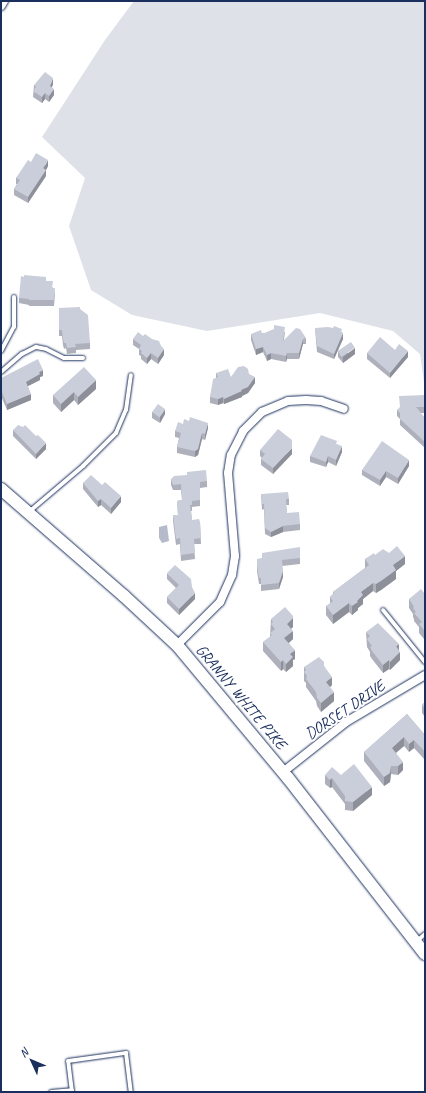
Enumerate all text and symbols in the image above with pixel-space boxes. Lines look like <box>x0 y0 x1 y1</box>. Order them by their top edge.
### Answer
street label: GRANNY WHITE PIKE <box>191 641 291 753</box>
street label: DORSET DRIVE <box>301 676 389 744</box>
north arrow <box>12 1041 52 1081</box>
text: N <box>16 1045 31 1060</box>

